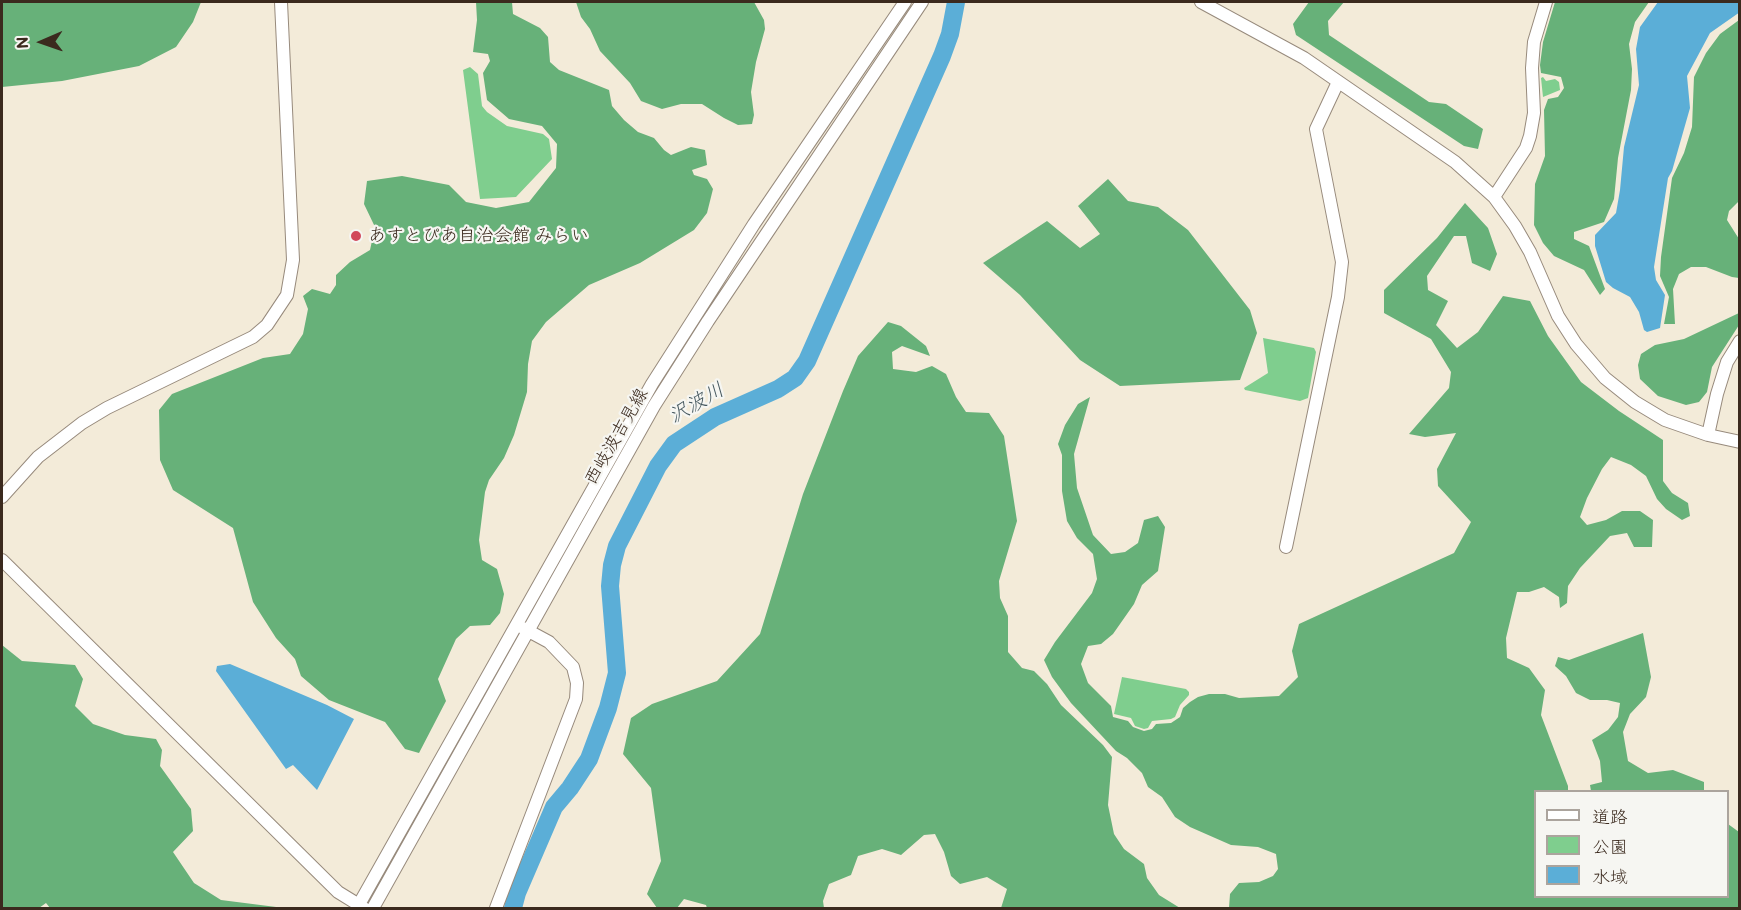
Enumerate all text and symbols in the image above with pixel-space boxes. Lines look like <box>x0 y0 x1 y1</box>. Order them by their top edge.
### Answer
north arrow <box>12 12 72 72</box>
text: N <box>14 36 33 49</box>
place label: あすとぴあ自治会館 みらい <box>368 225 589 247</box>
marker: あすとぴあ自治会館 みらい <box>349 229 363 243</box>
water label: 沢波川 <box>665 379 729 429</box>
street label: 西岐波吉見線 <box>581 385 653 489</box>
legend <box>1534 790 1729 898</box>
text: 道路 <box>1592 807 1628 828</box>
text: 公園 <box>1592 837 1628 858</box>
text: 水域 <box>1592 867 1628 888</box>

